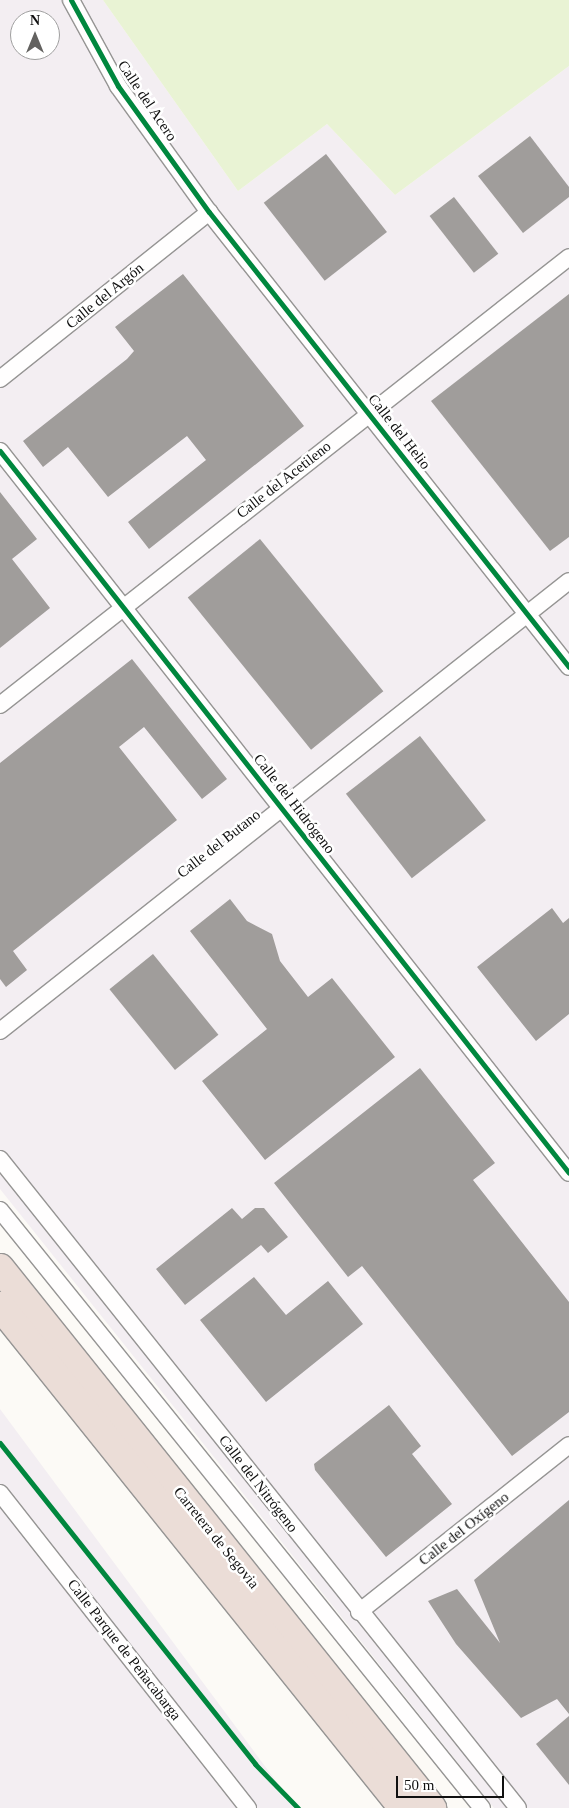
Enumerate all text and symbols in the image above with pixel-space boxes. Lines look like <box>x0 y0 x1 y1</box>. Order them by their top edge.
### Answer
north arrow <box>10 10 60 60</box>
text: N <box>30 13 40 28</box>
street label: Calle del Acero <box>113 57 181 145</box>
street label: Calle del Argón <box>62 259 148 333</box>
street label: Calle del Helio <box>364 391 434 473</box>
street label: Calle del Acetileno <box>233 437 335 523</box>
street label: Calle del Hidrógeno <box>249 751 339 857</box>
street label: Calle del Butano <box>174 806 264 882</box>
street label: Calle del Nitrógeno <box>214 1432 302 1536</box>
street label: Carretera de Segovia <box>169 1483 263 1593</box>
street label: Calle del Oxígeno <box>415 1488 513 1570</box>
street label: Calle Parque de Peñacabarga <box>63 1576 185 1724</box>
scale bar <box>399 1766 506 1798</box>
text: 50 m <box>404 1777 434 1793</box>

